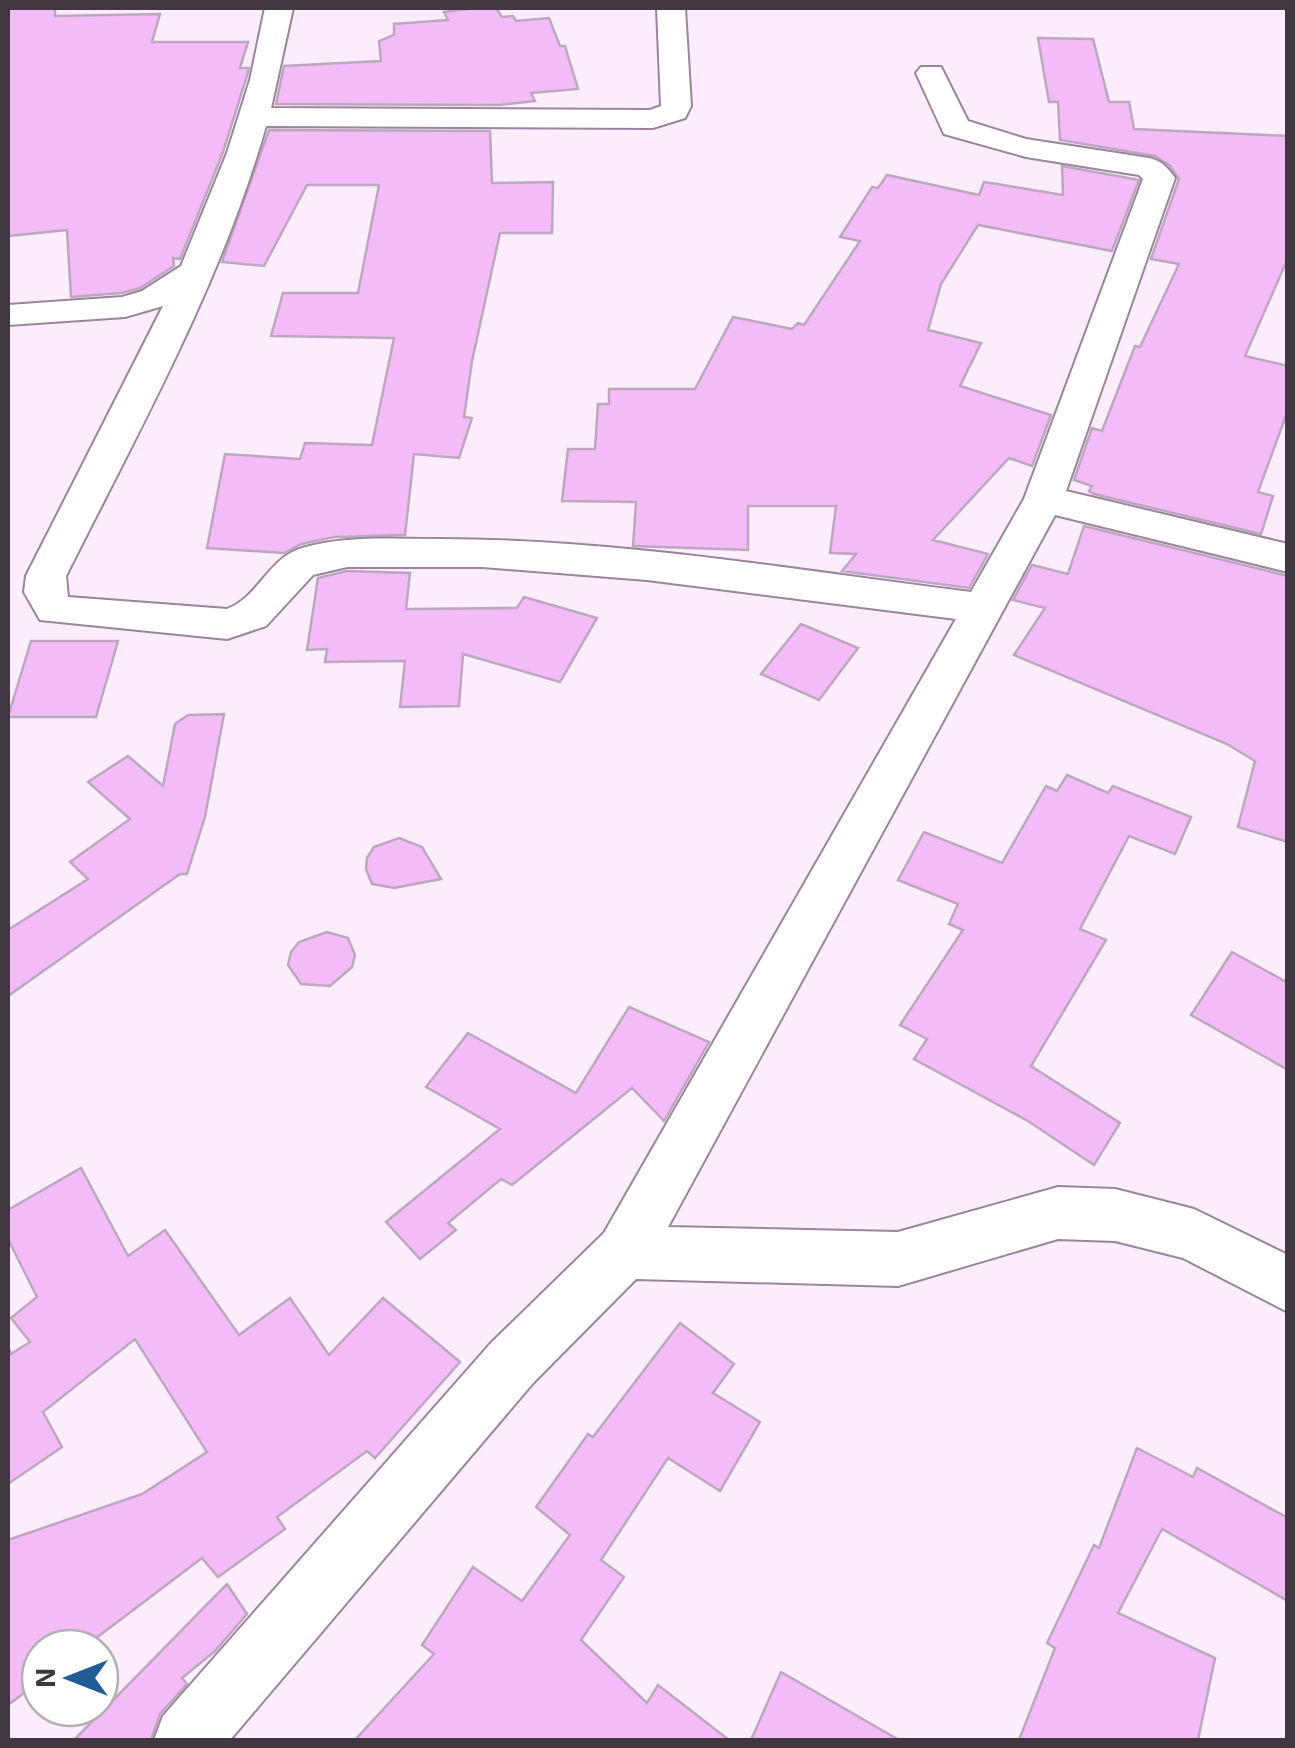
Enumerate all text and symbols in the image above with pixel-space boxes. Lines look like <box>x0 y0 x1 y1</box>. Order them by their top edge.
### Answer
north arrow <box>20 1628 120 1728</box>
text: N <box>27 1668 61 1688</box>

